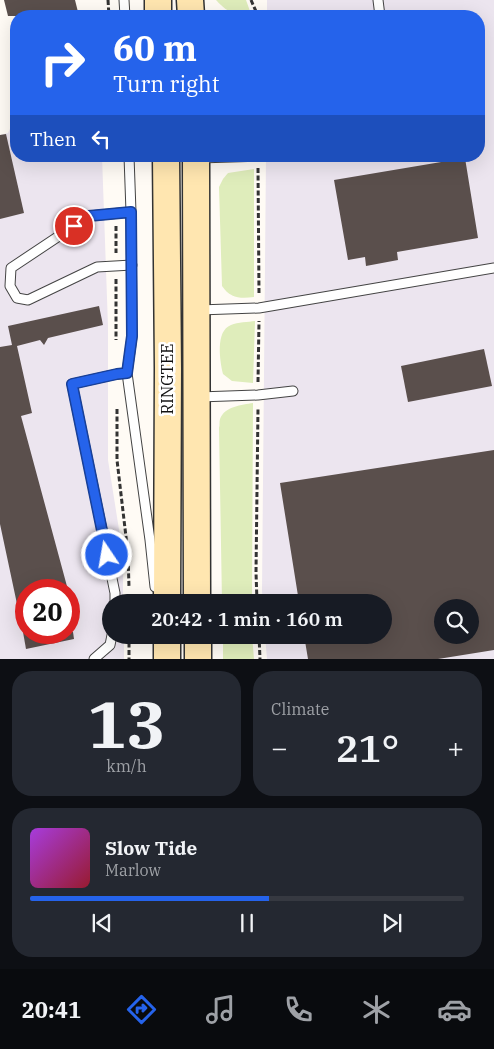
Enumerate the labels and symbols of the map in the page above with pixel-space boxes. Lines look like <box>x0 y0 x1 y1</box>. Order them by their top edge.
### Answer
pin <box>53 205 95 247</box>
street label: RINGTEE <box>157 344 177 414</box>
position arrow <box>80 528 132 580</box>
speed limit sign: 20 <box>15 579 80 644</box>

